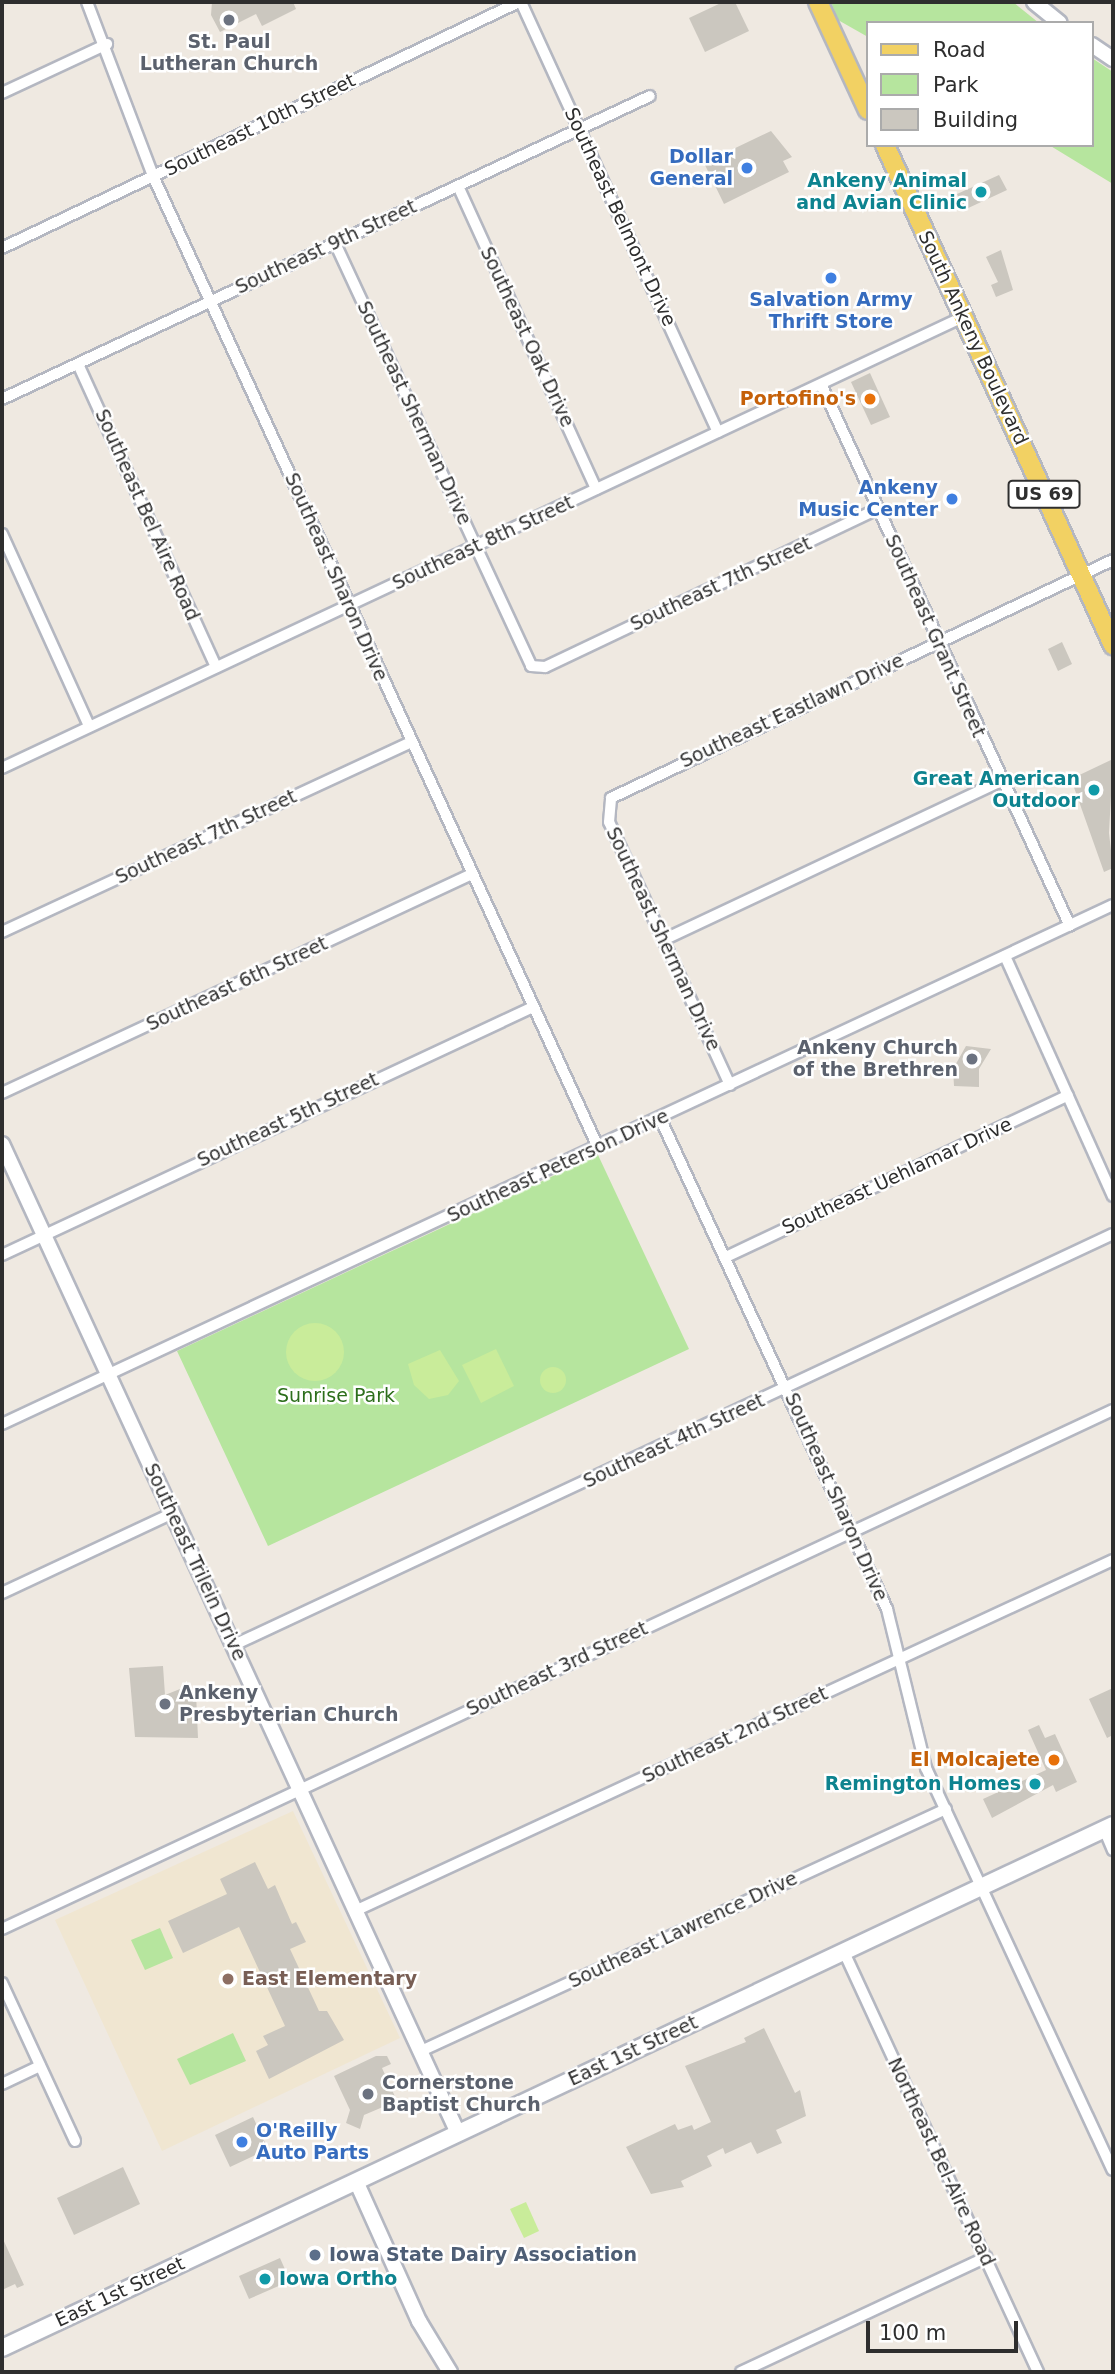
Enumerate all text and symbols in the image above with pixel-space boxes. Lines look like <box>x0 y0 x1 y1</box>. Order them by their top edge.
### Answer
marker: St. Paul Lutheran Church <box>221 12 237 28</box>
legend <box>866 21 1094 147</box>
place label: St. Paul Lutheran Church <box>140 31 318 75</box>
text: Road <box>933 38 986 62</box>
street label: Southeast 10th Street <box>161 69 359 181</box>
text: Park <box>933 73 978 97</box>
street label: Southeast Belmont Drive <box>559 104 681 330</box>
text: Building <box>933 108 1018 132</box>
place label: Dollar General <box>649 146 733 190</box>
marker: Dollar General <box>739 160 755 176</box>
place label: Ankeny Animal and Avian Clinic <box>796 170 967 214</box>
marker: Ankeny Animal and Avian Clinic <box>973 184 989 200</box>
street label: Southeast 9th Street <box>232 195 420 299</box>
street label: South Ankeny Boulevard <box>913 227 1033 449</box>
street label: Southeast Oak Drive <box>475 243 579 431</box>
marker: Salvation Army Thrift Store <box>823 270 839 286</box>
place label: Salvation Army Thrift Store <box>749 289 913 333</box>
street label: Southeast Sherman Drive <box>352 298 476 528</box>
place label: Portofino's <box>740 388 856 410</box>
marker: Portofino's <box>862 391 878 407</box>
street label: Southeast Bel Aire Road <box>90 406 204 624</box>
street label: Southeast Sharon Drive <box>280 469 392 685</box>
place label: Ankeny Music Center <box>798 477 938 521</box>
road number: US 69 <box>1007 480 1081 508</box>
street label: Southeast 8th Street <box>389 491 577 595</box>
marker: Ankeny Music Center <box>944 491 960 507</box>
street label: Southeast Grant Street <box>880 531 990 741</box>
street label: Southeast 7th Street <box>627 532 815 636</box>
street label: Southeast Eastlawn Drive <box>677 649 907 773</box>
place label: Great American Outdoor <box>913 768 1080 812</box>
marker: Great American Outdoor <box>1086 782 1102 798</box>
street label: Southeast 7th Street <box>112 785 300 889</box>
street label: Southeast Sherman Drive <box>601 824 725 1054</box>
street label: Southeast 6th Street <box>143 932 331 1036</box>
place label: Ankeny Church of the Brethren <box>793 1037 958 1081</box>
marker: Ankeny Church of the Brethren <box>964 1051 980 1067</box>
street label: Southeast 5th Street <box>194 1068 382 1172</box>
street label: Southeast Peterson Drive <box>444 1105 672 1227</box>
street label: Southeast Uehlamar Drive <box>778 1113 1016 1239</box>
park label: Sunrise Park <box>277 1385 395 1407</box>
street label: Southeast 4th Street <box>580 1389 768 1493</box>
street label: Southeast Sharon Drive <box>780 1389 892 1605</box>
street label: Southeast Trilein Drive <box>139 1460 251 1664</box>
street label: Southeast 3rd Street <box>463 1617 651 1721</box>
place label: Ankeny Presbyterian Church <box>179 1682 398 1726</box>
street label: Southeast 2nd Street <box>639 1682 831 1788</box>
marker: Ankeny Presbyterian Church <box>157 1696 173 1712</box>
place label: El Molcajete <box>910 1749 1040 1771</box>
marker: El Molcajete <box>1046 1752 1062 1768</box>
place label: Remington Homes <box>825 1773 1021 1795</box>
marker: Remington Homes <box>1027 1776 1043 1792</box>
street label: Southeast Lawrence Drive <box>565 1867 801 1993</box>
place label: East Elementary <box>242 1968 417 1990</box>
marker: East Elementary <box>220 1971 236 1987</box>
street label: East 1st Street <box>565 2011 701 2091</box>
street label: Northeast Bel-Aire Road <box>883 2054 999 2270</box>
place label: Cornerstone Baptist Church <box>382 2072 541 2116</box>
marker: Cornerstone Baptist Church <box>360 2086 376 2102</box>
place label: O'Reilly Auto Parts <box>256 2120 369 2164</box>
marker: O'Reilly Auto Parts <box>234 2134 250 2150</box>
place label: Iowa State Dairy Association <box>329 2244 637 2266</box>
marker: Iowa State Dairy Association <box>307 2247 323 2263</box>
street label: East 1st Street <box>52 2252 188 2332</box>
place label: Iowa Ortho <box>279 2268 397 2290</box>
marker: Iowa Ortho <box>257 2271 273 2287</box>
scale bar <box>870 2308 1022 2352</box>
text: 100 m <box>879 2321 946 2345</box>

